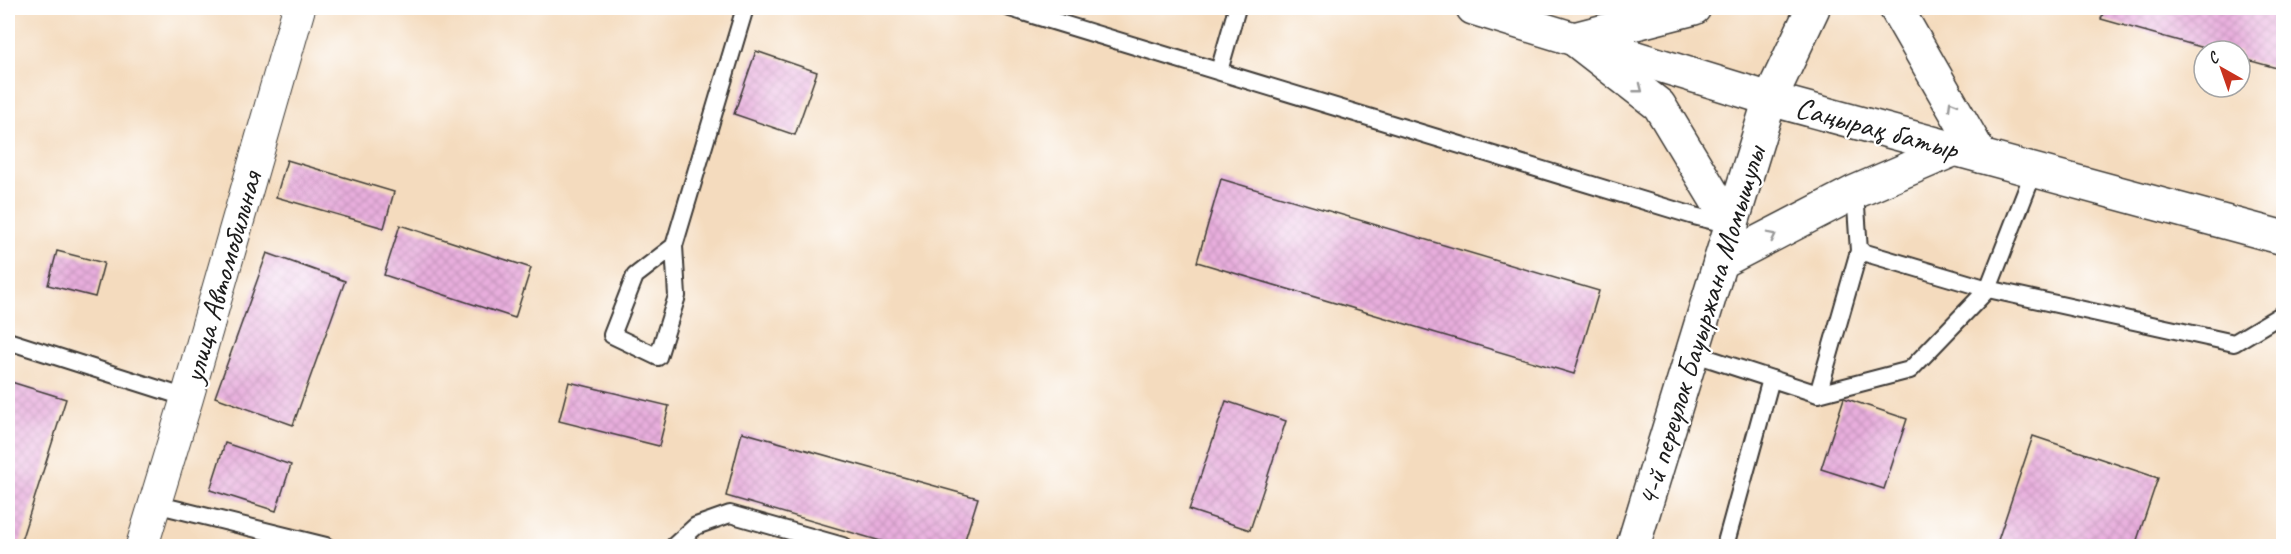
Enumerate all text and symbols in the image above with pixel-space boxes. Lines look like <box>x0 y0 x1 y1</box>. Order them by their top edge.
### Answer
north arrow <box>2192 39 2252 99</box>
text: С <box>2204 47 2224 68</box>
one-way arrow <box>1632 82 1643 93</box>
street label: Саңырақ батыр <box>1791 88 1964 168</box>
one-way arrow <box>1947 101 1959 111</box>
street label: 4-й переулок Бауыржана Момышулы <box>1628 139 1775 511</box>
street label: улица Автомобильная <box>173 165 271 389</box>
one-way arrow <box>1766 231 1777 243</box>

